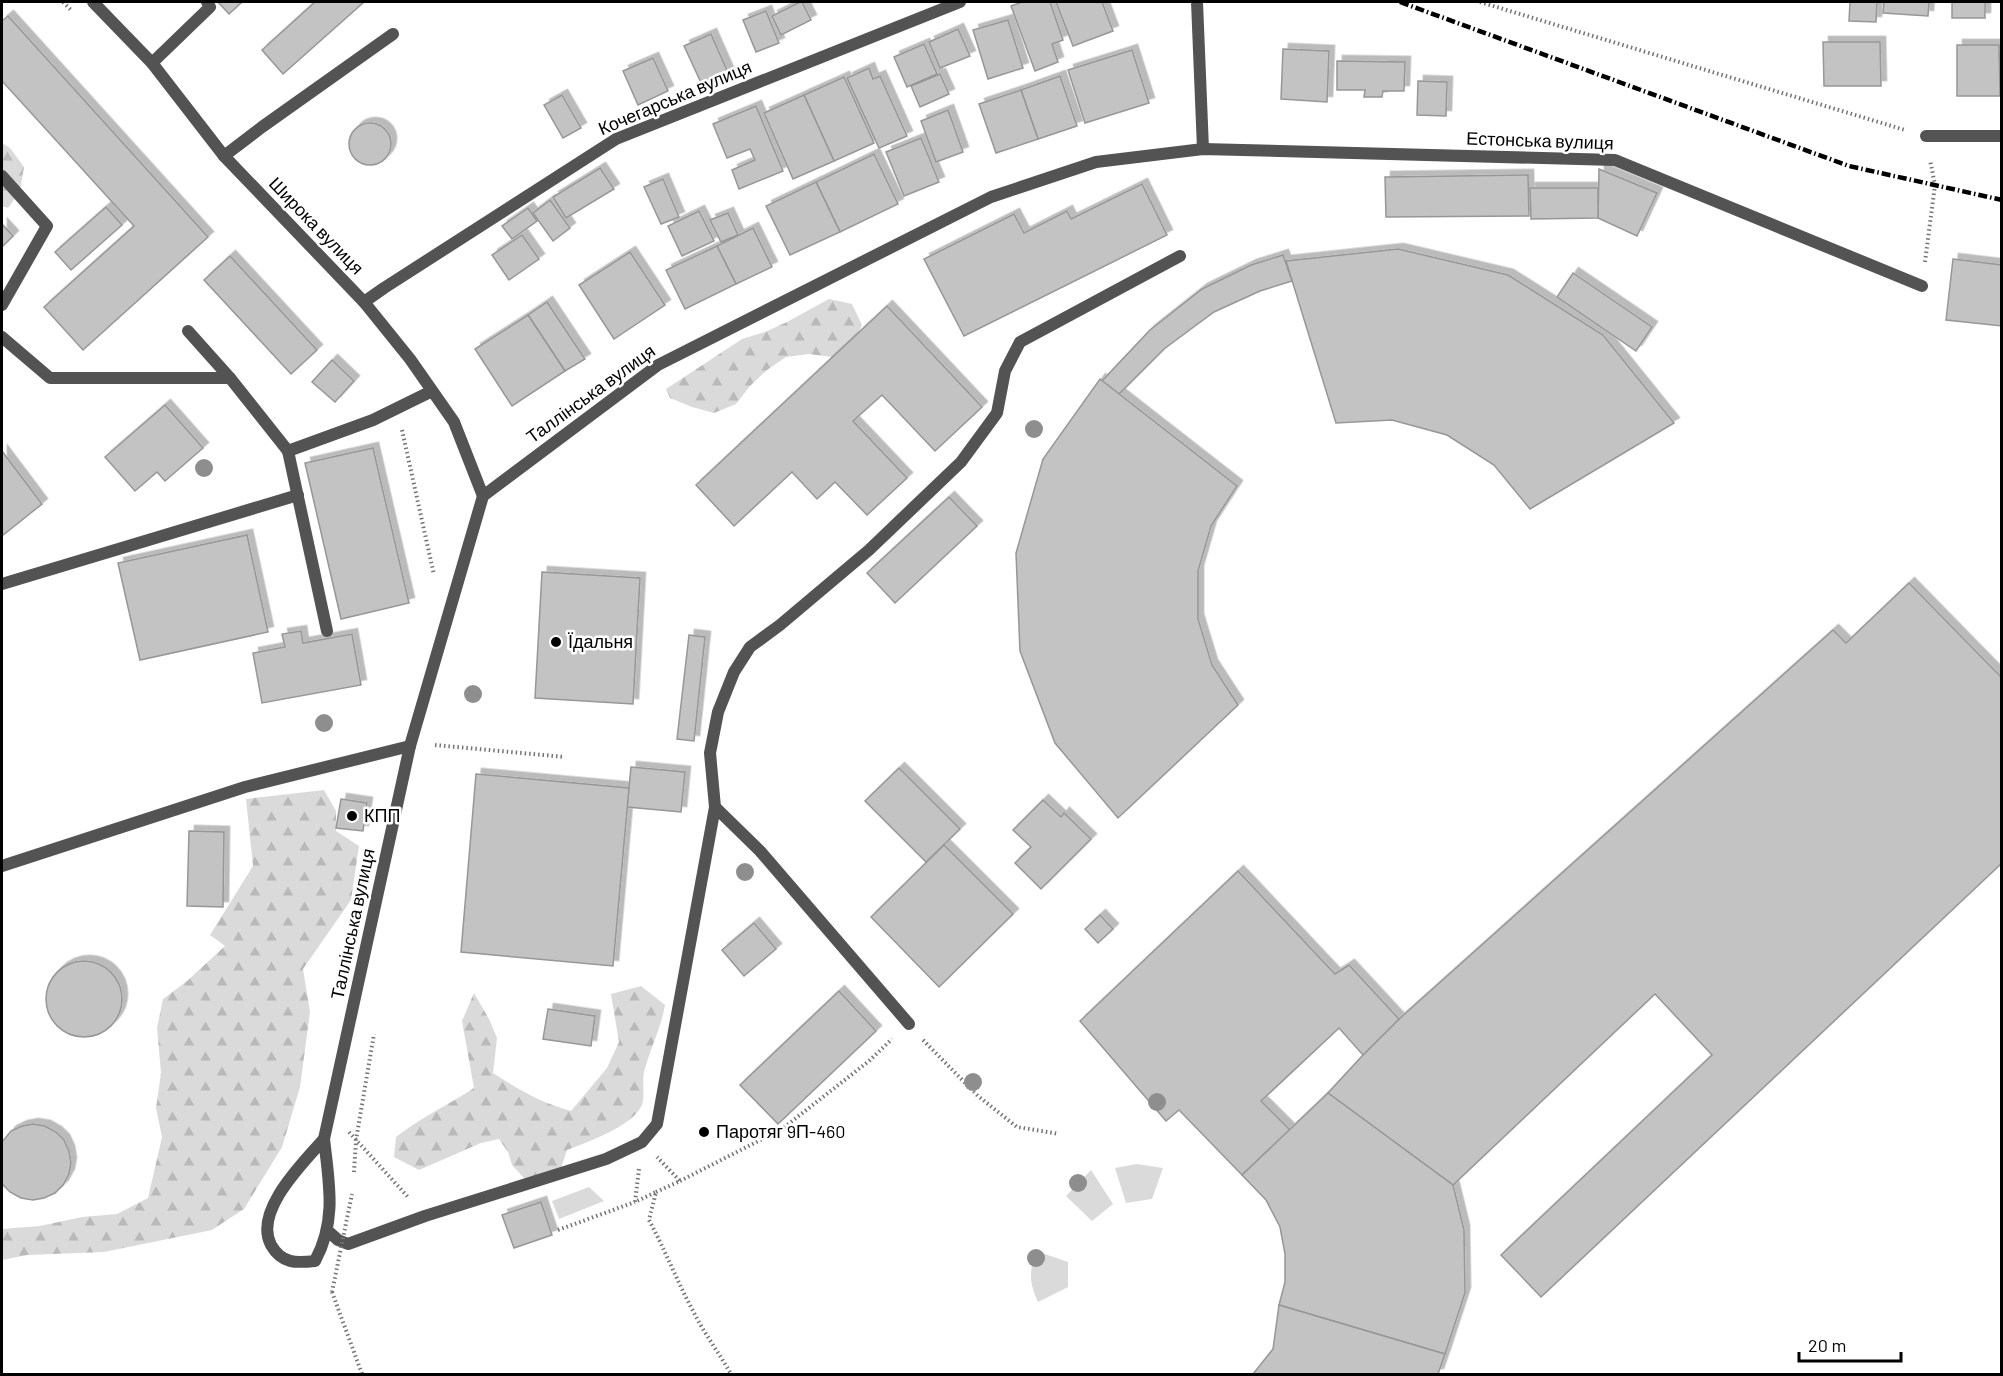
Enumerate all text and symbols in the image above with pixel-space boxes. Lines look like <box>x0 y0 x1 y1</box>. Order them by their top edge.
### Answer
street label: Кочегарська вулиця <box>595 55 755 139</box>
street label: Естонська вулиця <box>1466 126 1614 154</box>
street label: Широка вулиця <box>265 172 369 279</box>
street label: Таллінська вулиця <box>522 339 659 447</box>
place label: Їдальня <box>568 630 633 652</box>
marker: Їдальня <box>549 635 563 649</box>
place label: КПП <box>364 804 400 826</box>
marker: КПП <box>345 809 359 823</box>
street label: Таллінська вулиця <box>325 846 379 1001</box>
place label: Паротяг 9П-460 <box>716 1120 846 1142</box>
marker: Паротяг 9П-460 <box>697 1125 711 1139</box>
scale bar <box>1799 1325 1901 1363</box>
text: 20 m <box>1808 1334 1846 1356</box>

